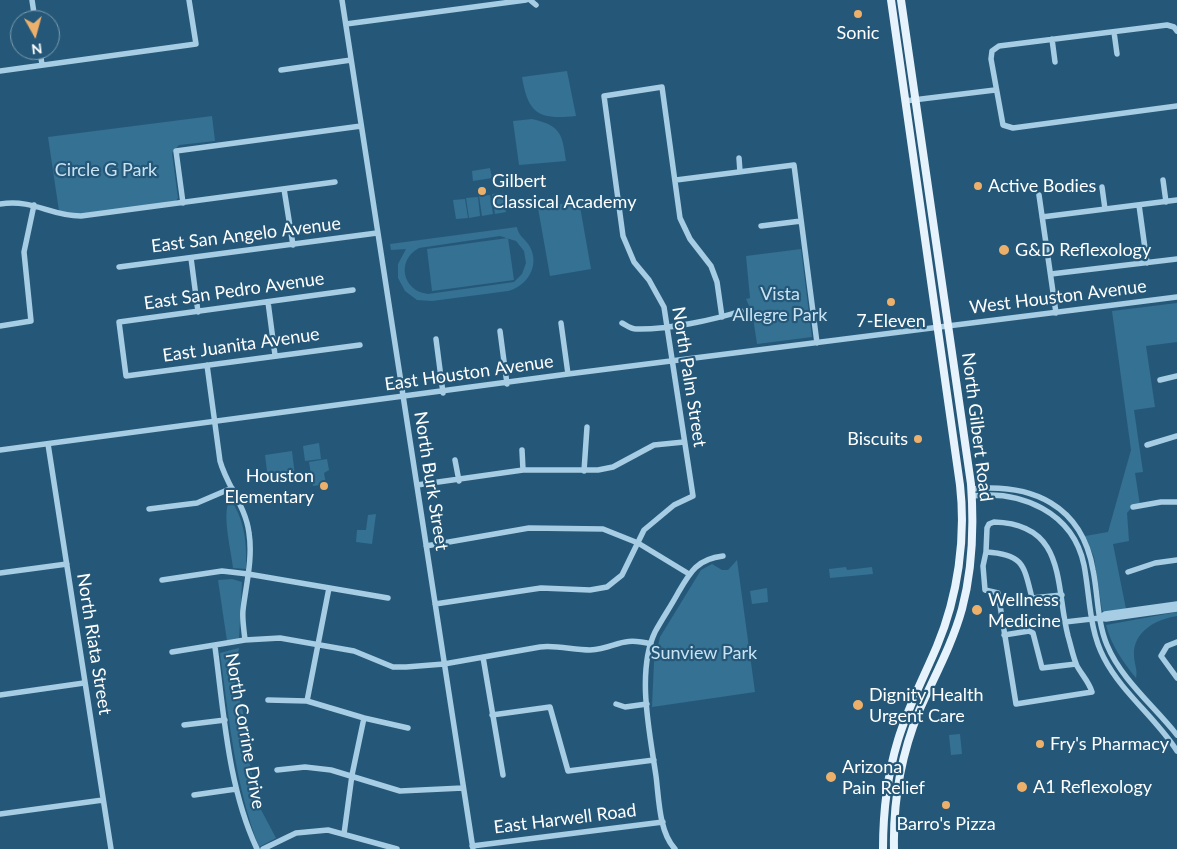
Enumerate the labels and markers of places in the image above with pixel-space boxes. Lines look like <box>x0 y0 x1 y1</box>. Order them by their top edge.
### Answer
marker: Sonic <box>852 8 864 20</box>
place label: Sonic <box>837 22 879 44</box>
place label: Gilbert Classical Academy <box>492 170 636 212</box>
place label: Active Bodies <box>988 175 1096 197</box>
marker: Active Bodies <box>972 180 984 192</box>
marker: Gilbert Classical Academy <box>476 185 488 197</box>
place label: G&D Reflexology <box>1015 239 1151 261</box>
marker: G&D Reflexology <box>997 243 1011 257</box>
marker: 7-Eleven <box>885 296 897 308</box>
place label: 7-Eleven <box>856 310 926 332</box>
place label: Biscuits <box>847 428 908 450</box>
marker: Biscuits <box>912 433 924 445</box>
place label: Houston Elementary <box>224 465 314 508</box>
marker: Houston Elementary <box>318 480 330 492</box>
place label: Wellness Medicine <box>988 589 1061 632</box>
marker: Wellness Medicine <box>970 603 984 617</box>
place label: Dignity Health Urgent Care <box>869 684 984 726</box>
marker: Dignity Health Urgent Care <box>851 698 865 712</box>
place label: Fry's Pharmacy <box>1050 733 1169 755</box>
marker: Fry's Pharmacy <box>1034 738 1046 750</box>
place label: Arizona Pain Relief <box>842 756 925 799</box>
marker: Arizona Pain Relief <box>824 770 838 784</box>
place label: A1 Reflexology <box>1033 776 1152 798</box>
marker: A1 Reflexology <box>1015 780 1029 794</box>
marker: Barro's Pizza <box>940 799 952 811</box>
place label: Barro's Pizza <box>896 813 996 835</box>

